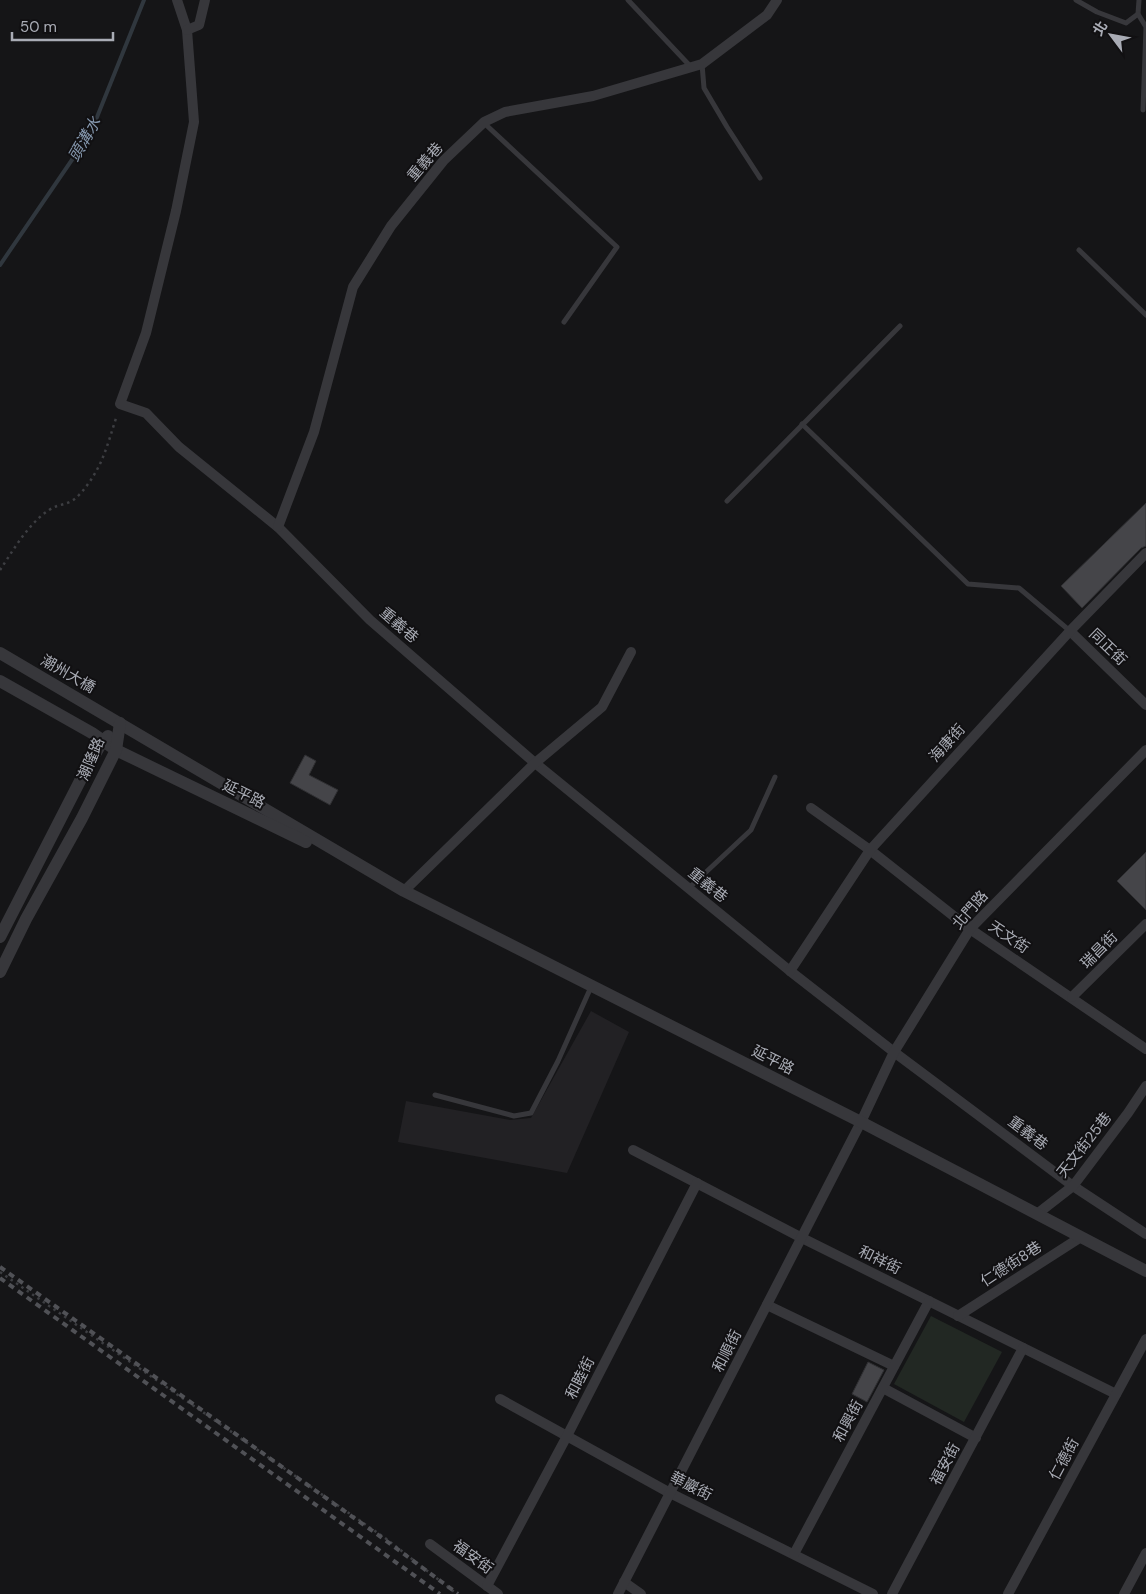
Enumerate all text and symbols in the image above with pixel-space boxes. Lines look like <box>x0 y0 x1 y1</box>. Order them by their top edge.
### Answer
scale bar <box>12 10 114 42</box>
north arrow <box>1086 10 1136 60</box>
text: 50 m <box>20 17 57 37</box>
text: 北 <box>1089 17 1111 39</box>
water label: 頭溝水 <box>63 112 106 165</box>
street label: 重義巷 <box>403 138 447 186</box>
street label: 重義巷 <box>375 603 423 647</box>
street label: 同正街 <box>1085 624 1131 670</box>
street label: 潮州大橋 <box>37 650 99 698</box>
street label: 海康街 <box>925 720 969 766</box>
street label: 潮隆路 <box>73 734 109 784</box>
street label: 延平路 <box>219 775 269 813</box>
street label: 重義巷 <box>684 863 732 907</box>
street label: 北門路 <box>948 886 992 934</box>
street label: 天文街 <box>985 916 1033 958</box>
street label: 瑞昌街 <box>1076 927 1122 973</box>
street label: 延平路 <box>748 1041 798 1079</box>
street label: 天文街25巷 <box>1052 1108 1116 1182</box>
street label: 重義巷 <box>1004 1111 1052 1155</box>
street label: 仁德街8巷 <box>977 1237 1045 1291</box>
street label: 和祥街 <box>855 1241 905 1279</box>
street label: 和順街 <box>708 1326 746 1376</box>
street label: 和睦街 <box>561 1353 599 1403</box>
street label: 和興街 <box>829 1396 867 1446</box>
street label: 仁德街 <box>1045 1434 1083 1484</box>
street label: 福安街 <box>926 1439 964 1489</box>
street label: 華巖街 <box>666 1467 716 1505</box>
street label: 福安街 <box>449 1536 497 1578</box>

